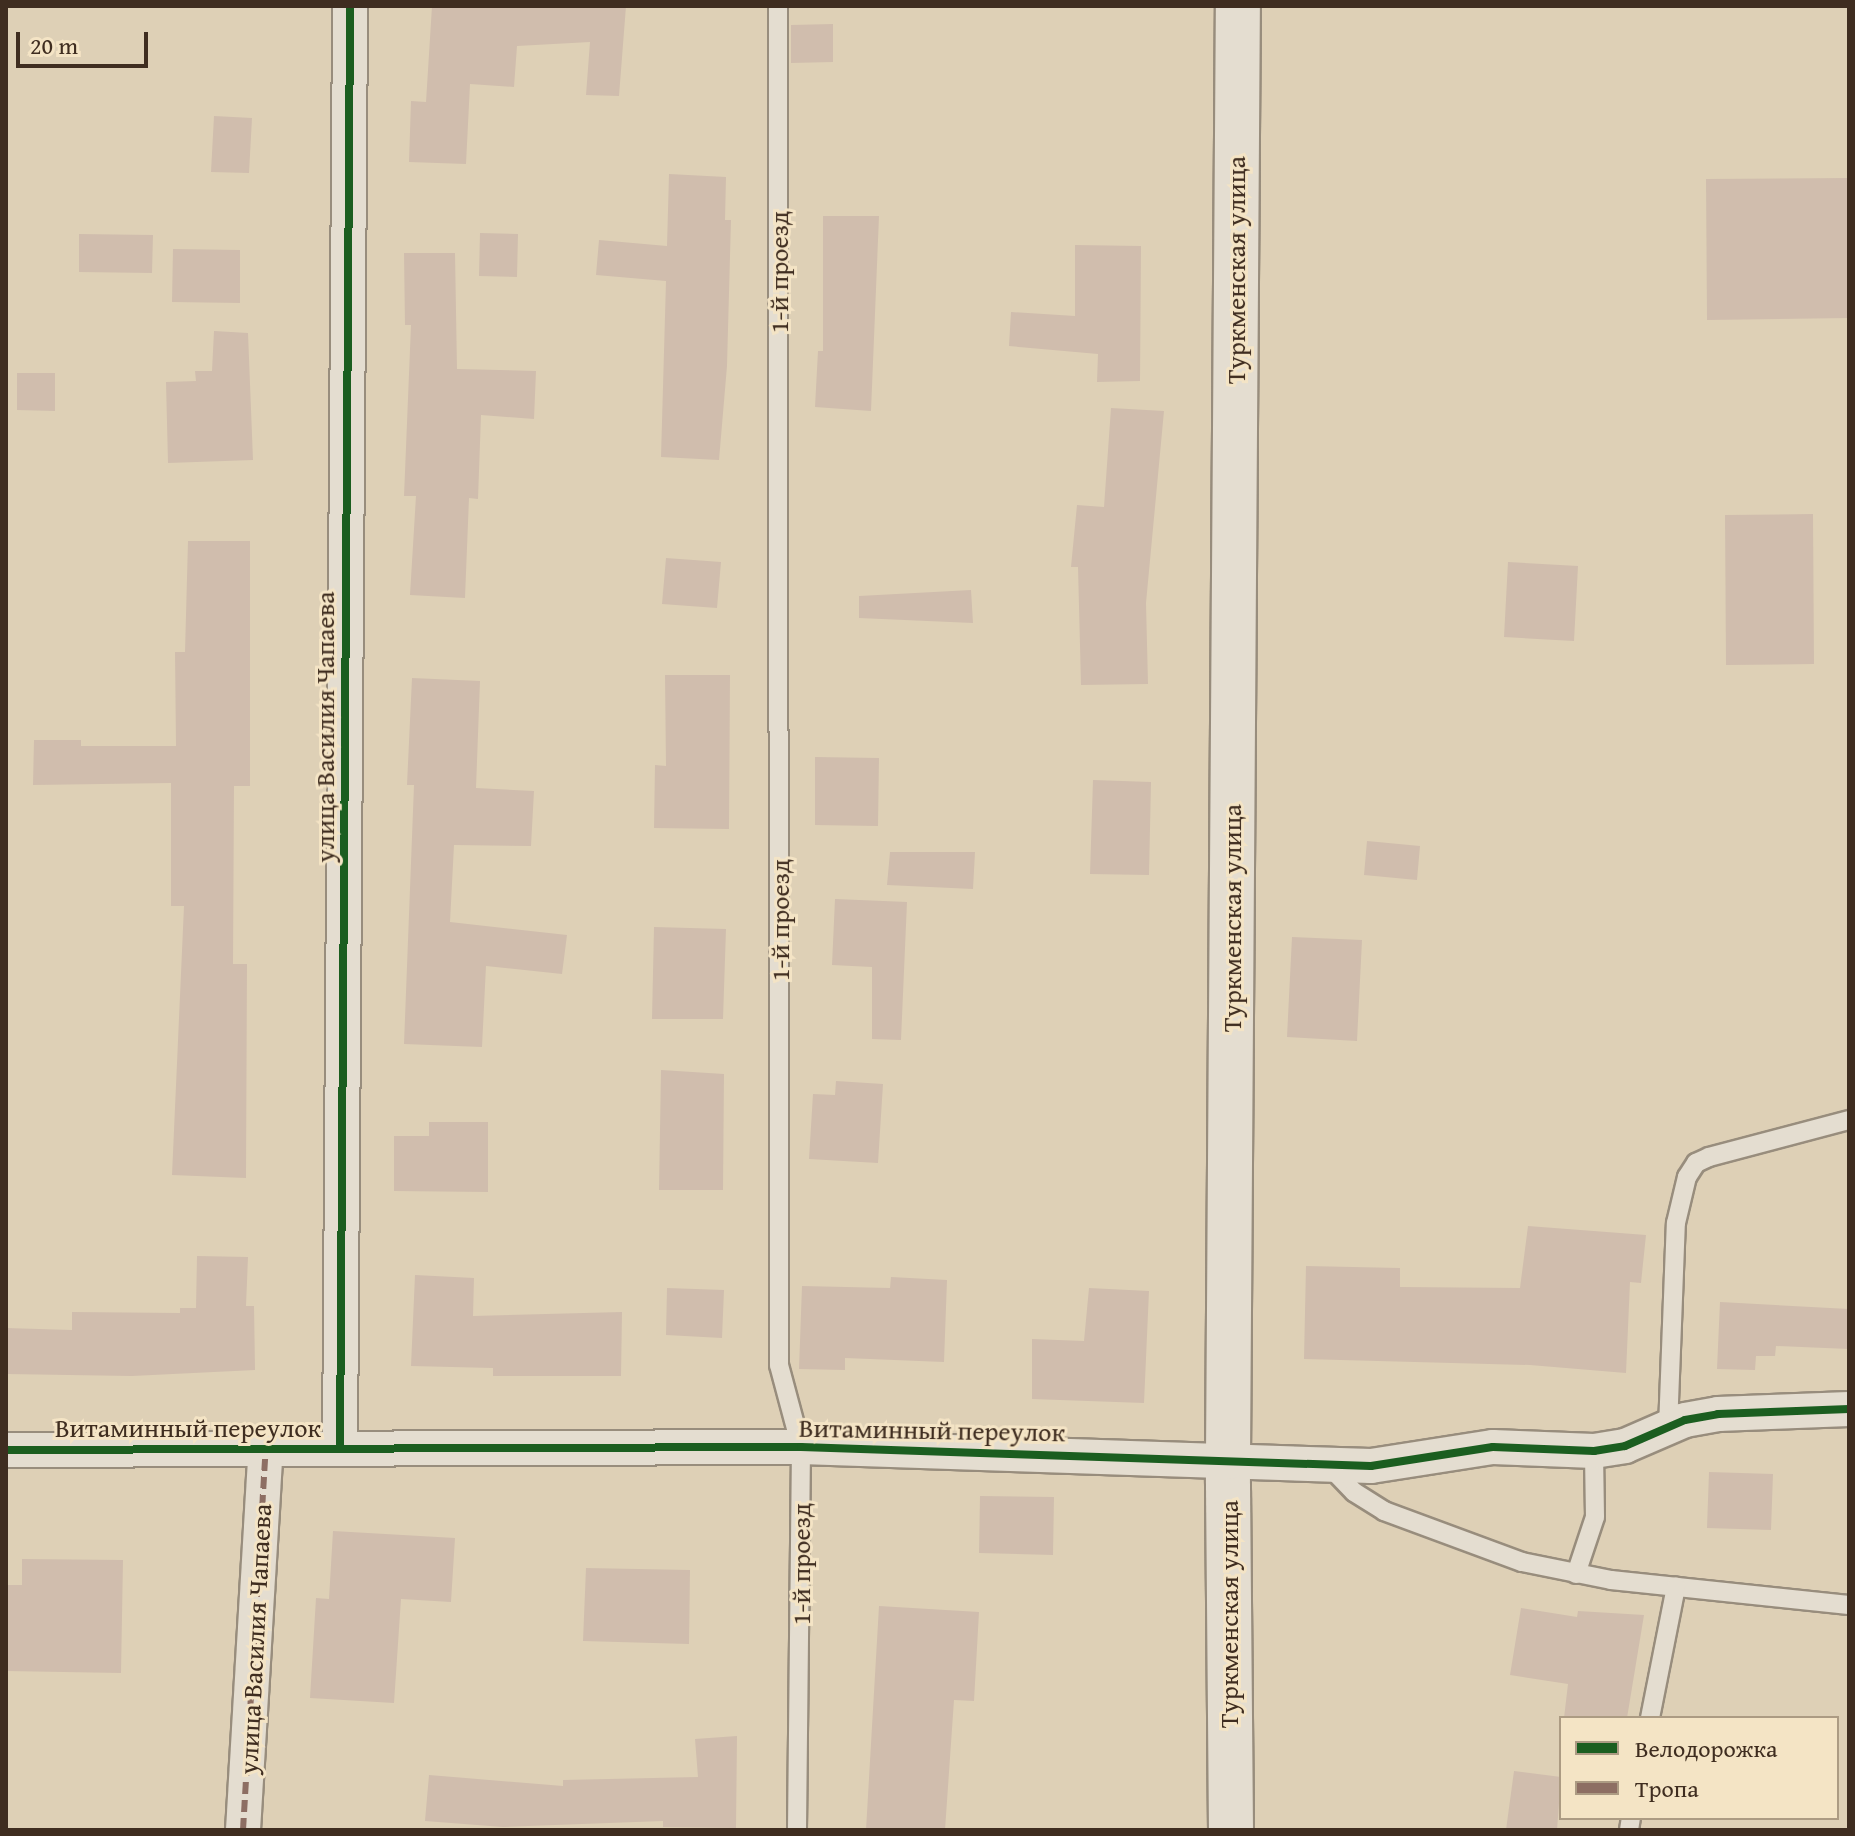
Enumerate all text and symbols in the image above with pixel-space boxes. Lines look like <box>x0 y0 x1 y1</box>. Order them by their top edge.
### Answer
scale bar <box>20 16 152 66</box>
text: 20 m <box>30 28 78 63</box>
street label: Туркменская улица <box>1220 156 1252 384</box>
street label: 1-й проезд <box>763 211 795 333</box>
street label: улица Василия Чапаева <box>309 591 341 863</box>
street label: Туркменская улица <box>1216 804 1248 1032</box>
street label: 1-й проезд <box>764 859 796 981</box>
street label: Витаминный переулок <box>55 1412 321 1444</box>
street label: Витаминный переулок <box>799 1412 1065 1448</box>
street label: Туркменская улица <box>1213 1500 1245 1728</box>
street label: улица Василия Чапаева <box>232 1503 278 1775</box>
street label: 1-й проезд <box>785 1503 817 1625</box>
legend <box>1559 1716 1839 1820</box>
text: Велодорожка <box>1635 1731 1777 1766</box>
text: Тропа <box>1635 1771 1699 1806</box>

